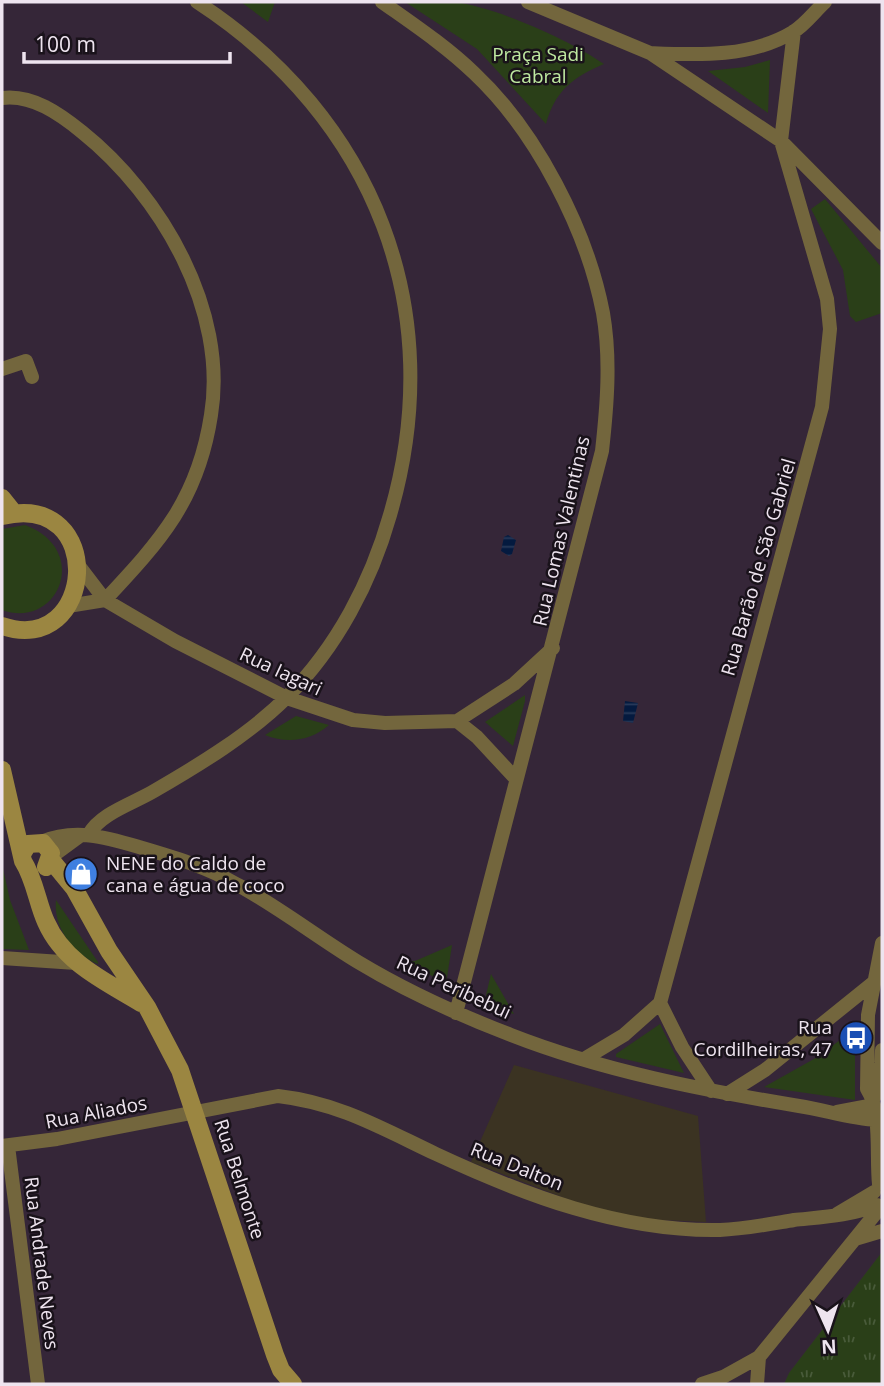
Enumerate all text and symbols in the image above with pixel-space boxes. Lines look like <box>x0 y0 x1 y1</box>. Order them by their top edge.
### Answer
scale bar <box>24 21 231 65</box>
text: 100 m <box>35 30 96 58</box>
park label: Praça Sadi Cabral <box>492 41 584 89</box>
street label: Rua Lomas Valentinas <box>526 433 596 629</box>
street label: Rua Barão de São Gabriel <box>714 455 802 679</box>
street label: Rua Iagari <box>236 641 326 701</box>
place label: NENE do Caldo de cana e água de coco <box>106 850 285 898</box>
shop icon: NENE do Caldo de cana e água de coco <box>62 855 100 893</box>
street label: Rua Peribebui <box>392 949 516 1025</box>
place label: Rua Cordilheiras, 47 <box>694 1014 832 1062</box>
bus stop icon: Rua Cordilheiras, 47 <box>837 1019 875 1057</box>
street label: Rua Aliados <box>43 1089 149 1135</box>
street label: Rua Belmonte <box>208 1116 272 1242</box>
street label: Rua Dalton <box>467 1136 567 1196</box>
street label: Rua Andrade Neves <box>18 1175 66 1351</box>
north arrow <box>793 1295 863 1365</box>
text: N <box>820 1334 837 1360</box>

